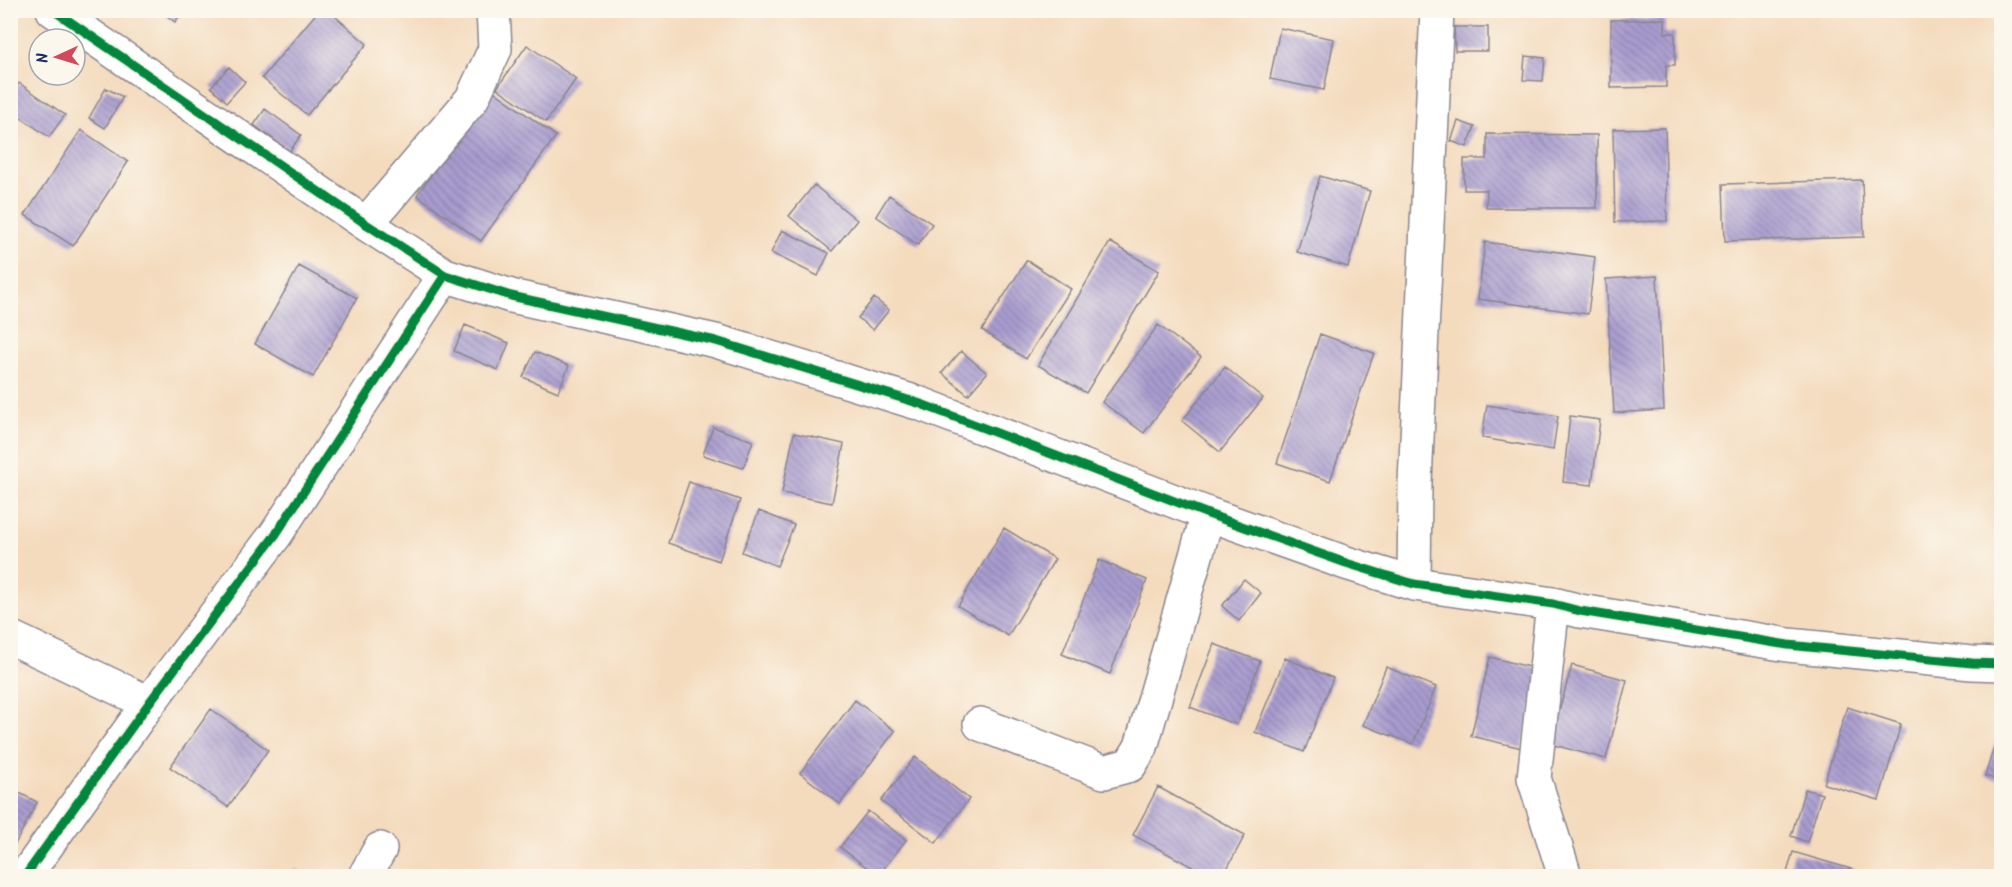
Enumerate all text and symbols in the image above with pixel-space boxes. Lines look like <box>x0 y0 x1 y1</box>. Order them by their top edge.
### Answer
north arrow <box>27 27 87 87</box>
text: N <box>31 52 56 64</box>

